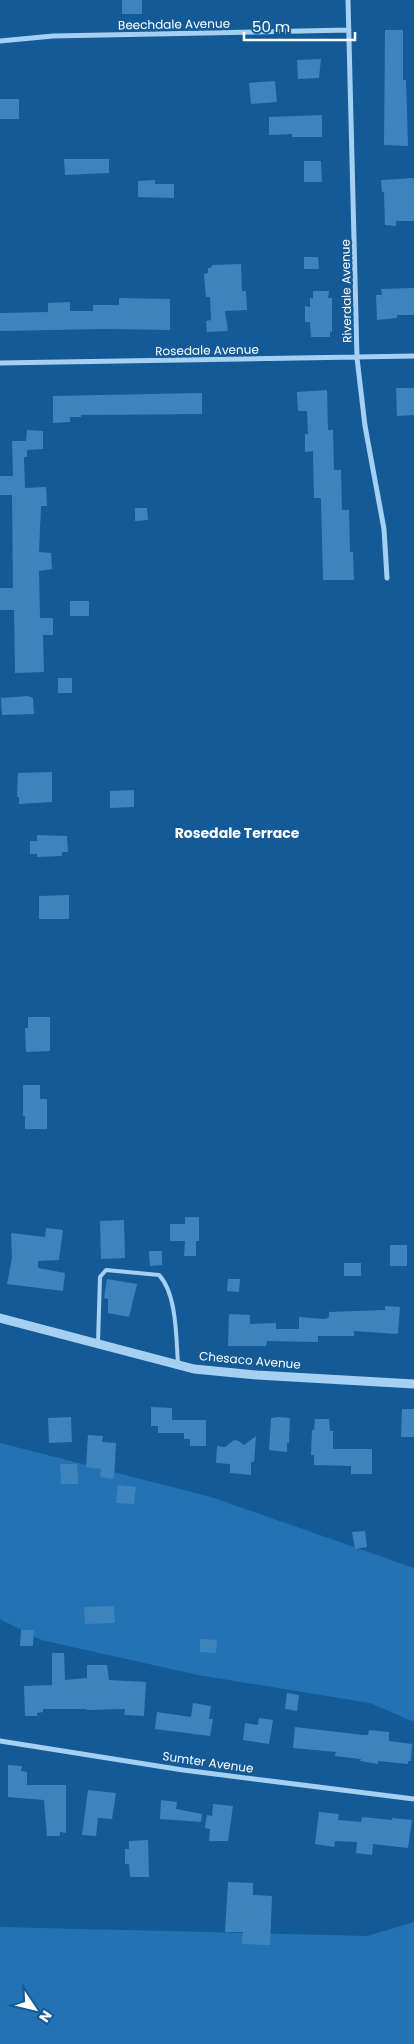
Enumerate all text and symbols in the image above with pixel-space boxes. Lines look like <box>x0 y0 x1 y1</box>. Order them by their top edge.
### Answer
scale bar <box>244 10 355 42</box>
street label: Beechdale Avenue <box>118 15 230 33</box>
text: 50 m <box>252 16 290 37</box>
street label: Riverdale Avenue <box>337 239 355 343</box>
street label: Rosedale Avenue <box>155 341 259 359</box>
district label: Rosedale Terrace <box>175 823 300 843</box>
street label: Chesaco Avenue <box>198 1347 302 1373</box>
street label: Sumter Avenue <box>161 1747 255 1777</box>
north arrow <box>10 1984 60 2034</box>
text: N <box>34 2006 57 2027</box>

